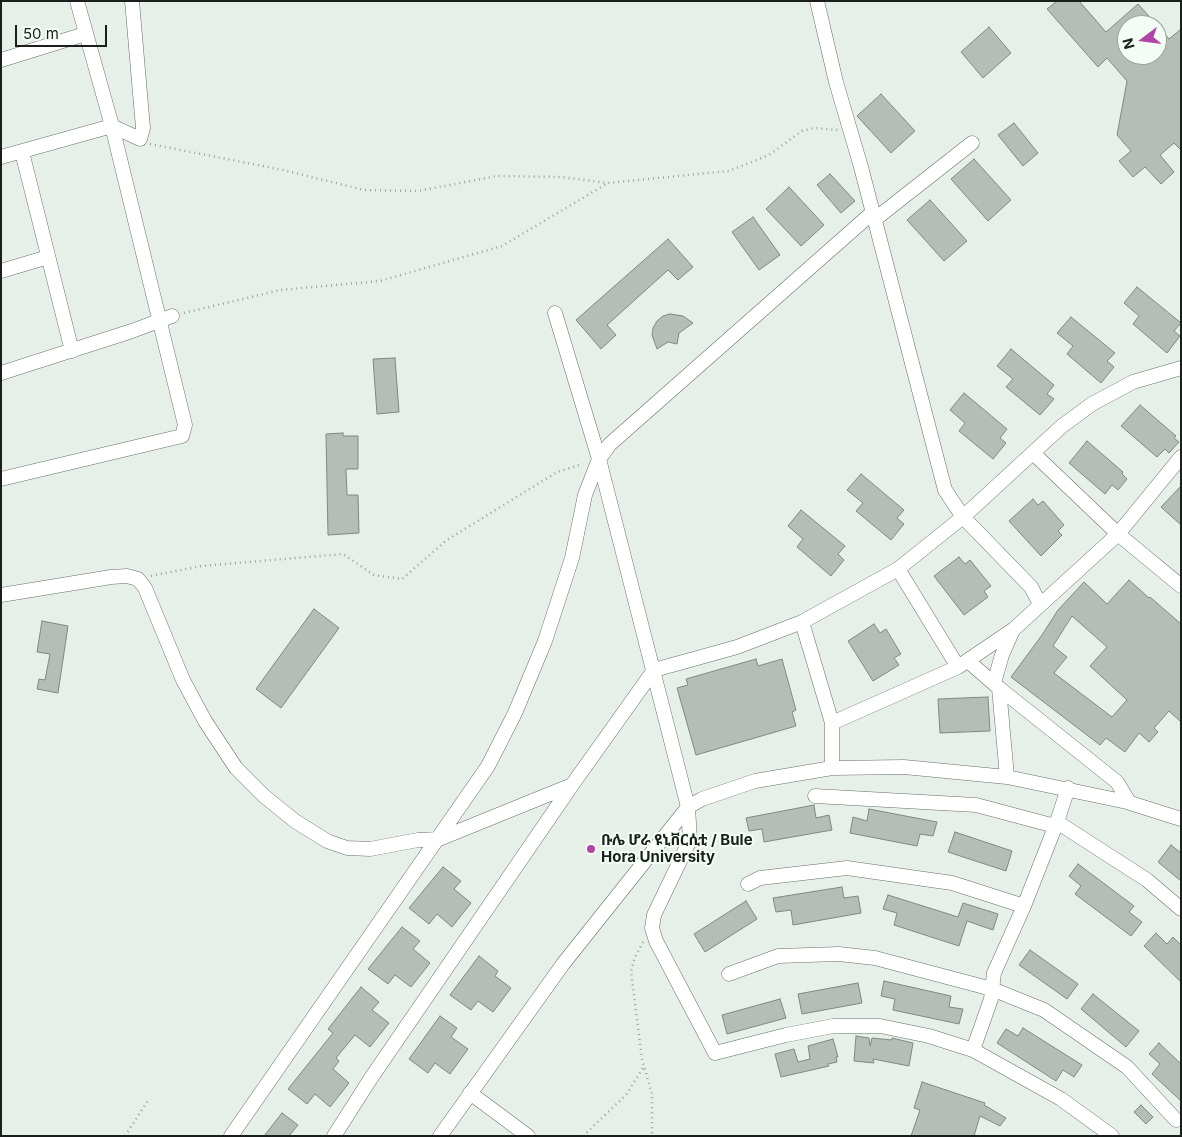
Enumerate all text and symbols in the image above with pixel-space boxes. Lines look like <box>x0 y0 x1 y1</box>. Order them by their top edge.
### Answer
scale bar <box>18 15 110 47</box>
north arrow <box>1117 15 1167 65</box>
text: 50 m <box>23 24 59 43</box>
text: N <box>1118 36 1138 51</box>
place label: ቡሌ ሆራ ዩኒቨርሲቲ / Bule Hora University <box>601 831 753 866</box>
marker: ቡሌ ሆራ ዩኒቨርሲቲ / Bule Hora University <box>585 843 597 855</box>

